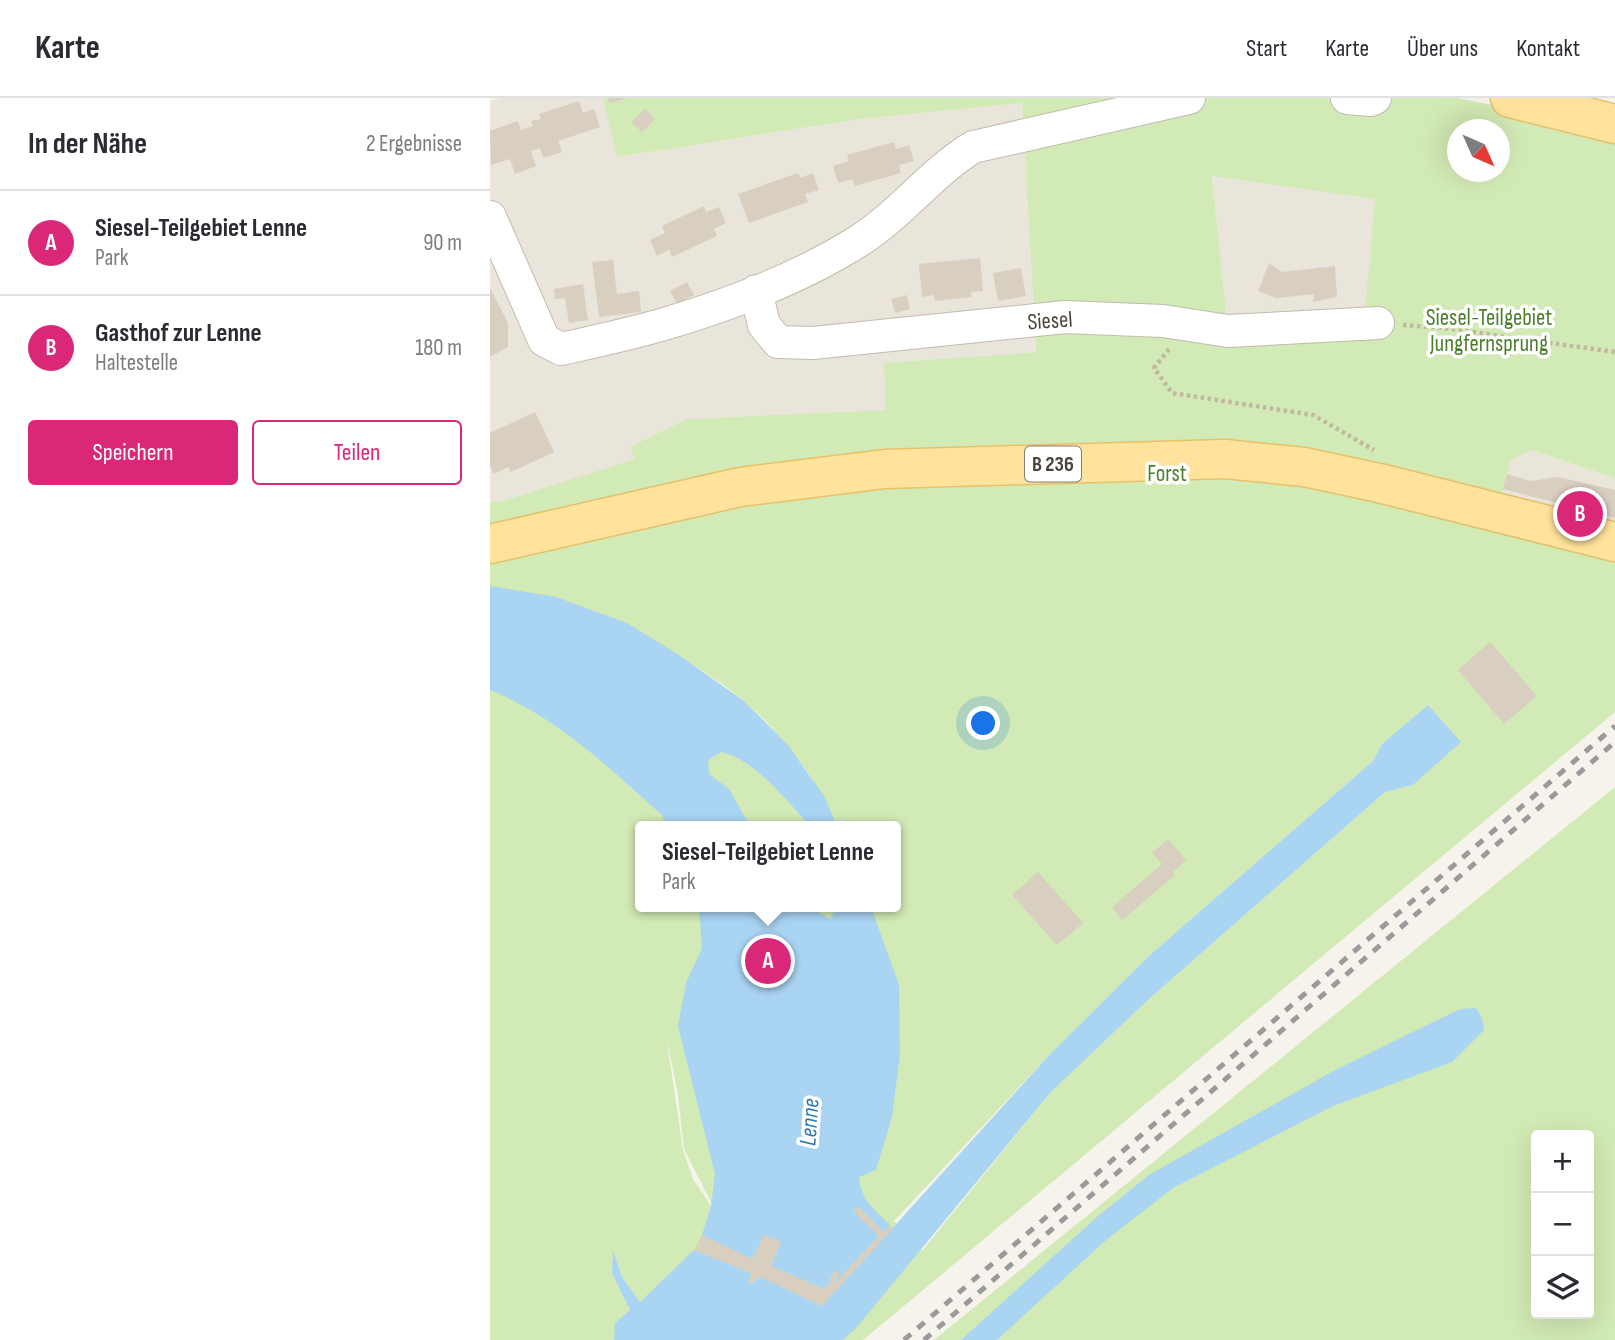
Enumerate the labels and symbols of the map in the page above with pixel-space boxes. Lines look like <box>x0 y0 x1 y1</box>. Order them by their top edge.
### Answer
north arrow <box>1447 119 1510 182</box>
park label: Siesel-Teilgebiet Jungfernsprung <box>1426 304 1552 358</box>
street label: Siesel <box>1027 305 1074 337</box>
road number: B 236 <box>1025 446 1081 482</box>
park label: Forst <box>1147 460 1187 488</box>
pin: B <box>1557 488 1603 540</box>
your location <box>966 706 1000 740</box>
pin: A <box>745 935 791 987</box>
water label: Lenne <box>793 1097 826 1147</box>

